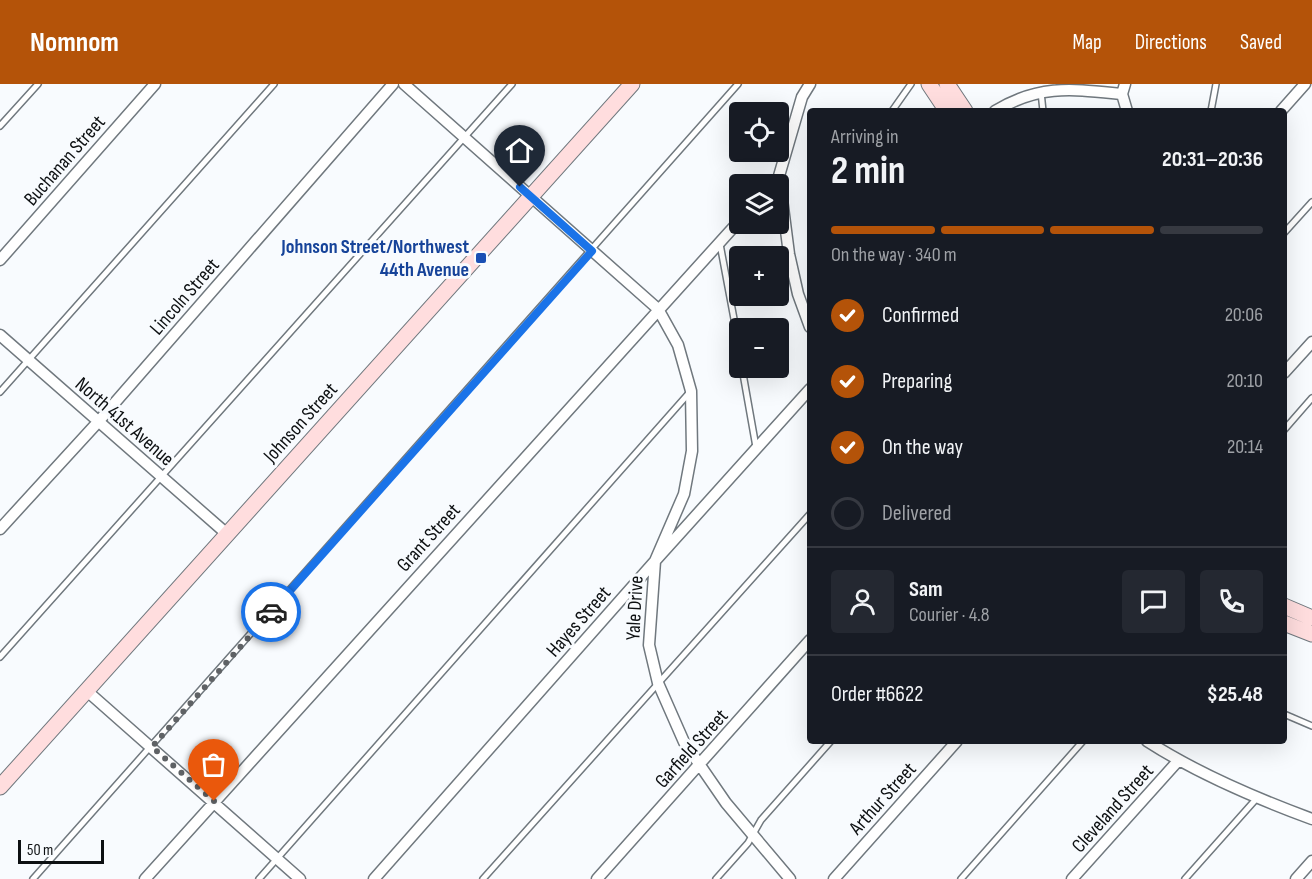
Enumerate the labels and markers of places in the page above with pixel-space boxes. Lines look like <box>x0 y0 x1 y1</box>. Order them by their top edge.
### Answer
pin <box>494 125 545 187</box>
place label: Johnson Street/Northwest 44th Avenue <box>280 235 469 282</box>
marker: Johnson Street/Northwest 44th Avenue <box>474 251 488 265</box>
pin <box>188 739 239 801</box>

